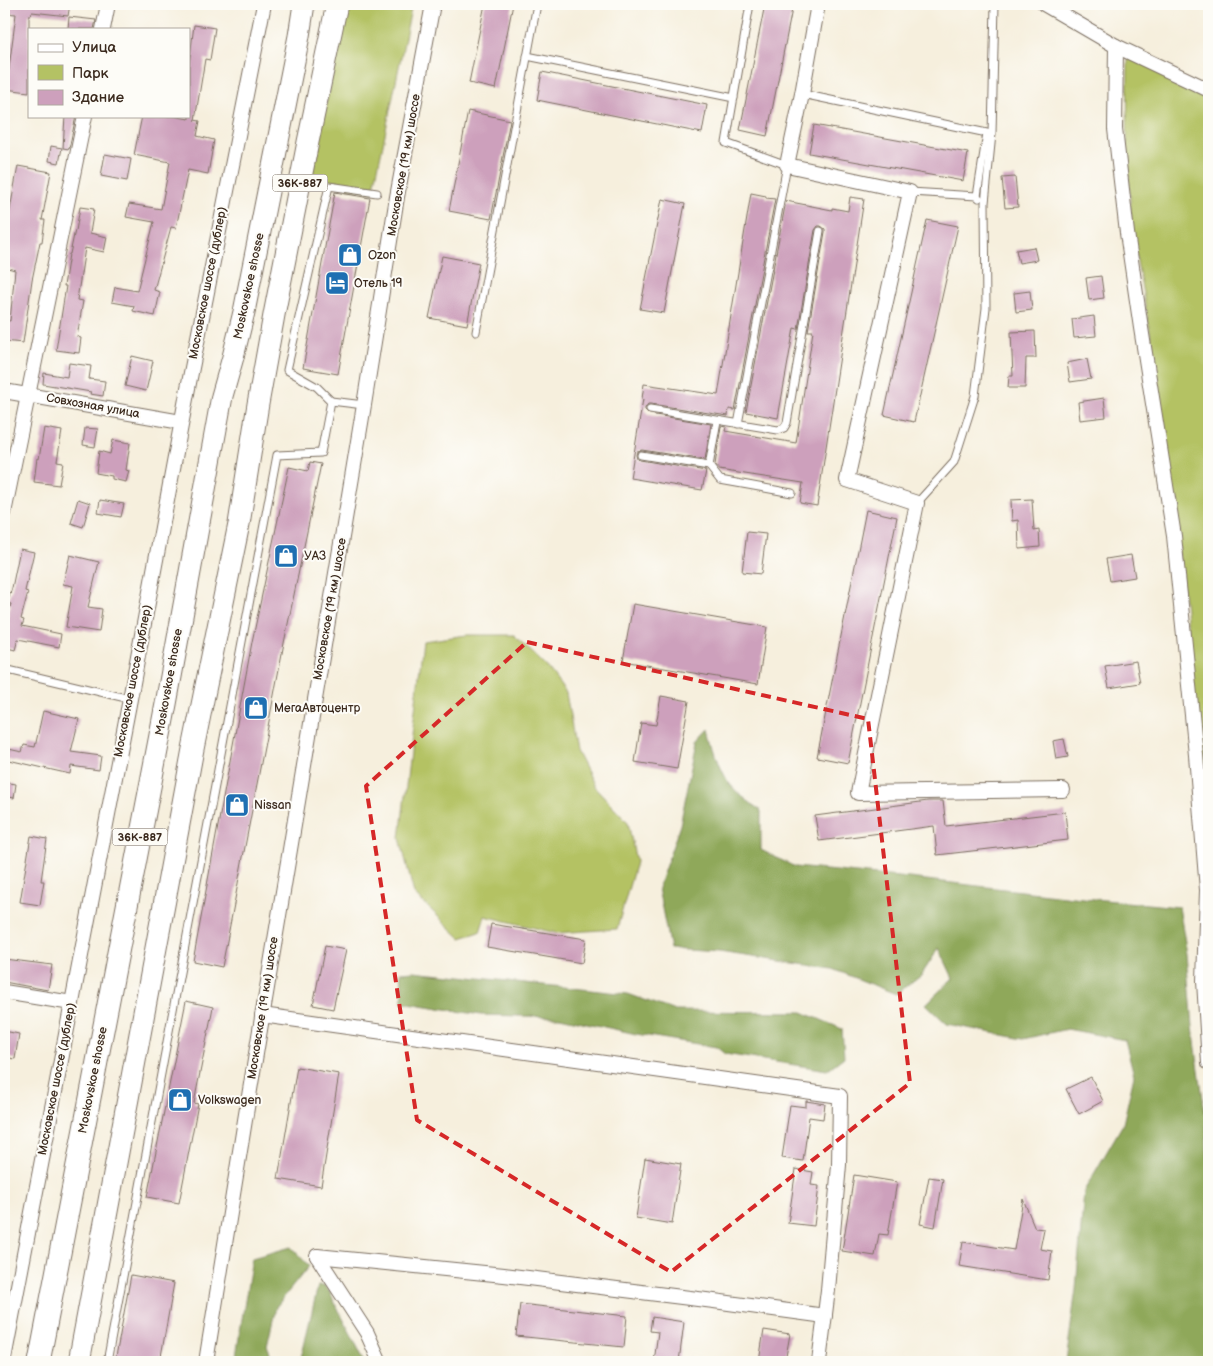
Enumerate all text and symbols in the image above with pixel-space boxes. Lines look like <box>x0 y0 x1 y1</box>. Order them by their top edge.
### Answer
legend <box>28 28 190 118</box>
text: Улица <box>72 38 117 57</box>
text: Парк <box>72 64 109 83</box>
text: Здание <box>72 88 124 107</box>
street label: Московское (19 км) шоссе <box>384 92 424 237</box>
road number: 36К-887 <box>272 174 328 192</box>
street label: Московское шоссе (дублер) <box>186 206 230 360</box>
street label: Moskovskoe shosse <box>230 231 268 341</box>
shop icon: Ozon <box>337 242 363 268</box>
place label: Ozon <box>368 248 396 263</box>
hotel icon: Отель 19 <box>324 270 350 296</box>
place label: Отель 19 <box>354 276 403 291</box>
street label: Совхозная улица <box>45 390 141 422</box>
street label: Московское (19 км) шоссе <box>310 536 350 681</box>
shop icon: УАЗ <box>273 543 299 569</box>
place label: УАЗ <box>304 549 326 564</box>
street label: Московское шоссе (дублер) <box>111 604 155 758</box>
street label: Moskovskoe shosse <box>152 627 186 737</box>
shop icon: МегаАвтоцентр <box>243 695 269 721</box>
place label: МегаАвтоцентр <box>274 701 360 716</box>
shop icon: Nissan <box>224 792 250 818</box>
place label: Nissan <box>254 798 292 813</box>
road number: 36К-887 <box>112 829 168 846</box>
street label: Московское (19 км) шоссе <box>244 935 282 1080</box>
street label: Московское шоссе (дублер) <box>35 1002 79 1156</box>
street label: Moskovskoe shosse <box>75 1025 111 1135</box>
shop icon: Volkswagen <box>167 1087 193 1113</box>
place label: Volkswagen <box>198 1093 262 1108</box>

